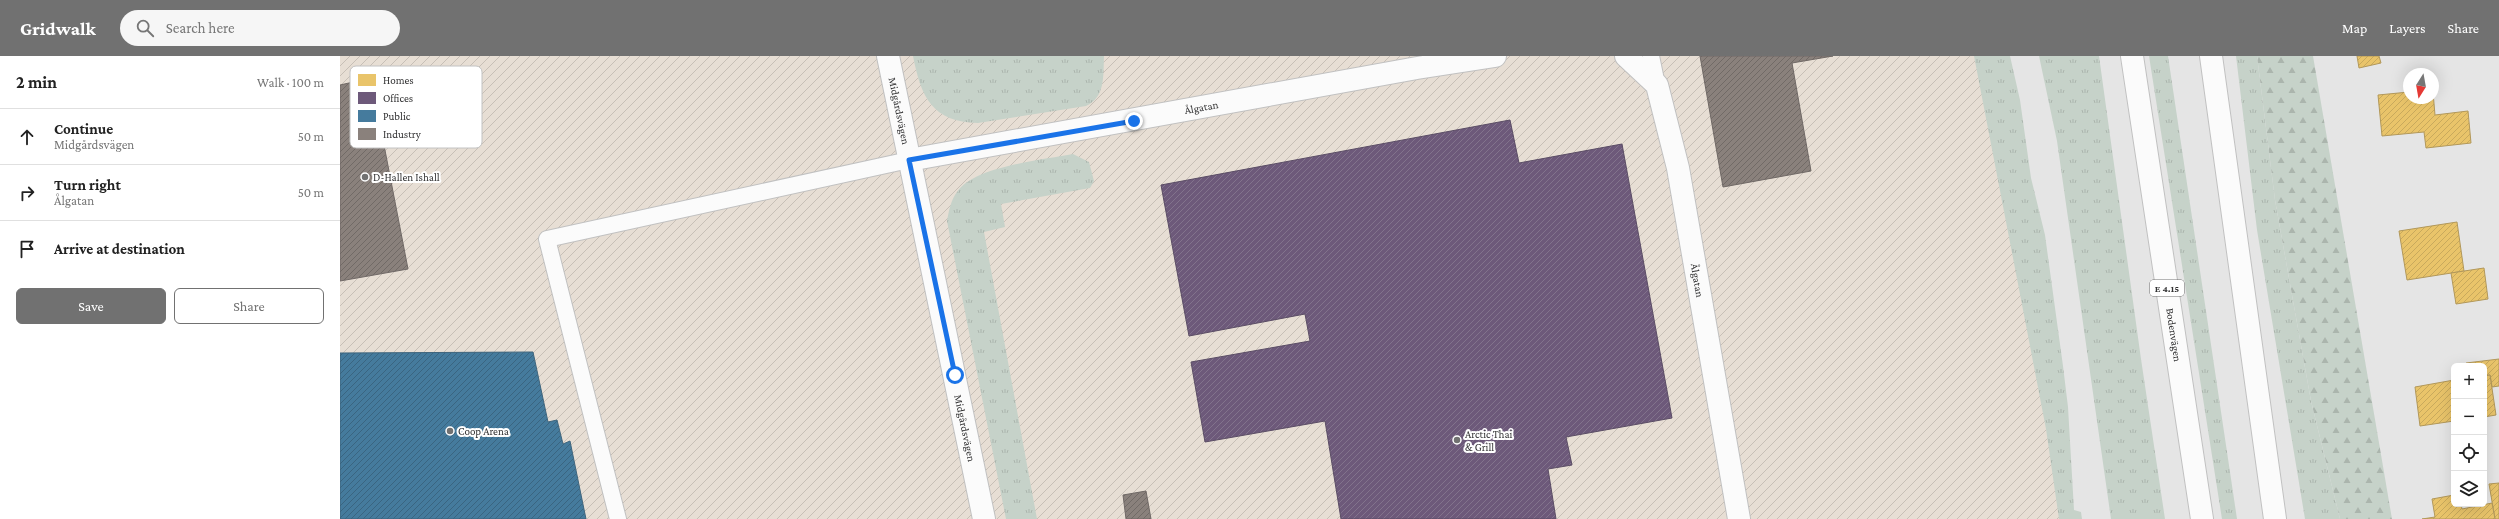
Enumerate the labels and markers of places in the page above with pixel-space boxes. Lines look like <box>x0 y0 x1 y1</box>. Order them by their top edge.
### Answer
place label: D-Hallen Ishall <box>373 171 440 183</box>
marker: D-Hallen Ishall <box>360 172 370 182</box>
place label: Coop Arena <box>458 425 509 438</box>
marker: Coop Arena <box>445 426 455 436</box>
place label: Arctic Thai & Grill <box>1465 428 1513 453</box>
marker: Arctic Thai & Grill <box>1452 435 1462 445</box>

